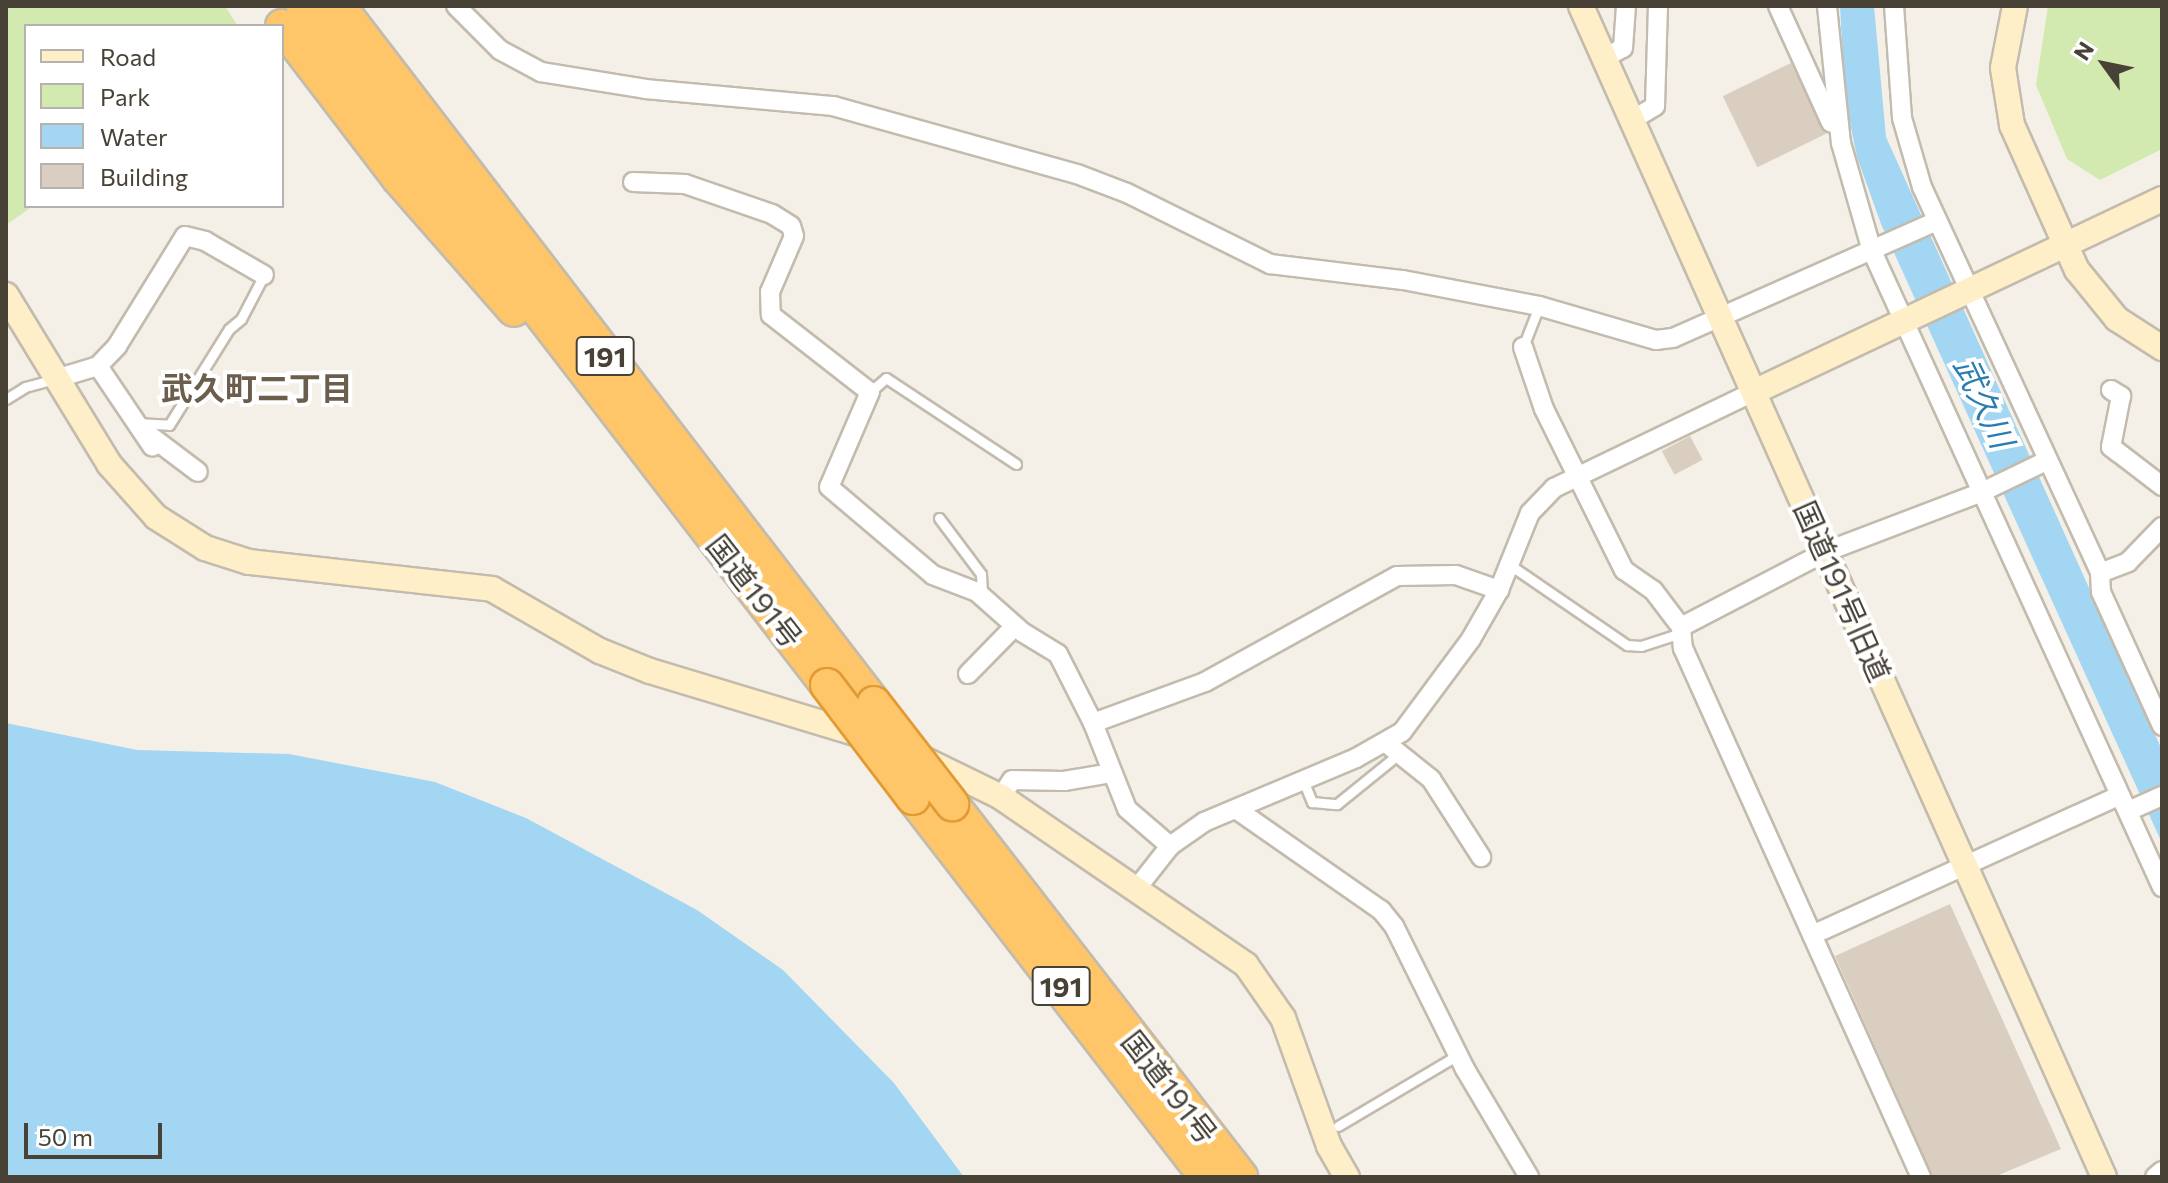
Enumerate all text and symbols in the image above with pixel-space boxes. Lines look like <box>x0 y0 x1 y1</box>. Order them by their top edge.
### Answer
legend <box>24 24 284 208</box>
north arrow <box>2064 24 2144 104</box>
text: N <box>2068 36 2099 65</box>
text: Road <box>100 42 156 71</box>
text: Park <box>100 82 150 111</box>
text: Water <box>100 122 168 151</box>
text: Building <box>100 162 188 191</box>
road number: 191 <box>575 332 635 380</box>
water label: 武久川 <box>1947 350 2023 454</box>
district label: 武久町二丁目 <box>161 368 353 406</box>
street label: 国道191号旧道 <box>1787 495 1899 687</box>
street label: 国道191号 <box>700 527 810 655</box>
road number: 191 <box>1031 962 1091 1010</box>
street label: 国道191号 <box>1115 1023 1225 1151</box>
scale bar <box>28 1107 166 1157</box>
text: 50 m <box>38 1122 93 1151</box>

